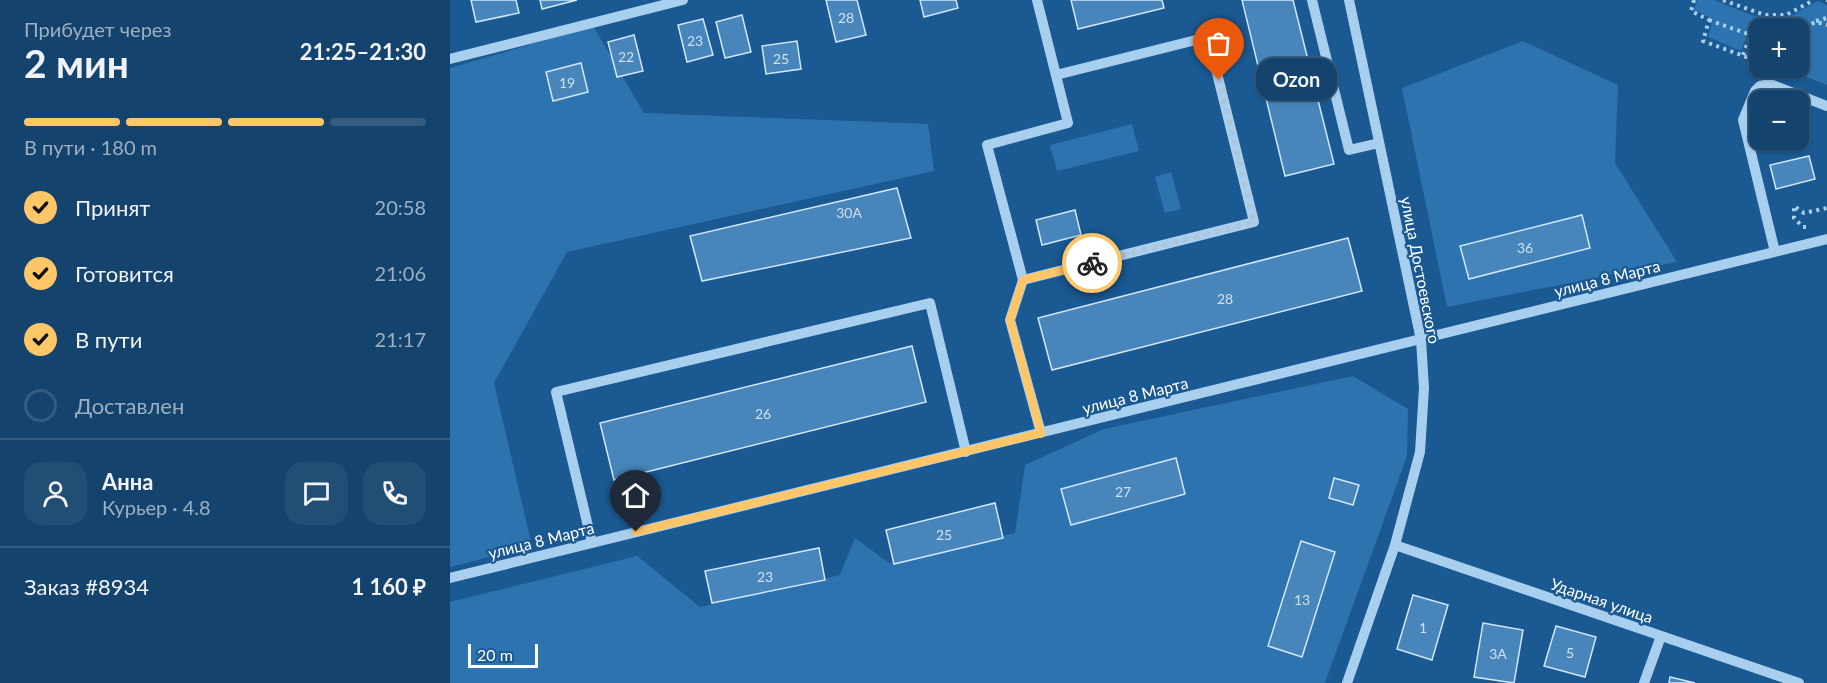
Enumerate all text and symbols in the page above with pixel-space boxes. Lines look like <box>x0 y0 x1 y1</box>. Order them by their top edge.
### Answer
house number: 28 <box>838 9 854 26</box>
text: Прибудет через <box>24 17 171 41</box>
pin <box>1193 18 1244 80</box>
map controls <box>1749 18 1809 150</box>
button: + <box>1749 18 1809 78</box>
icon: bag <box>1202 27 1235 60</box>
house number: 23 <box>687 32 703 49</box>
text: 21:25–21:30 <box>300 38 426 65</box>
text: 2 мин <box>24 40 129 86</box>
house number: 22 <box>618 48 634 65</box>
house number: 25 <box>773 50 789 67</box>
callout: Ozon <box>1255 59 1336 101</box>
text: Ozon <box>1273 67 1320 91</box>
house number: 19 <box>559 74 575 91</box>
button: − <box>1749 90 1809 150</box>
text: В пути · 180 m <box>24 135 157 159</box>
icon: check <box>24 191 57 224</box>
text: Принят <box>75 194 150 221</box>
text: 20:58 <box>375 195 426 219</box>
street label: улица Достоевского <box>1397 195 1445 345</box>
house number: 30А <box>836 204 862 221</box>
courier <box>1062 233 1122 293</box>
house number: 36 <box>1517 239 1533 256</box>
icon: bike <box>1076 247 1109 280</box>
street label: улица 8 Марта <box>1552 256 1662 300</box>
icon: check <box>24 257 57 290</box>
text: Готовится <box>75 260 174 287</box>
text: 21:06 <box>375 261 426 285</box>
house number: 28 <box>1217 290 1233 307</box>
icon: check <box>24 323 57 356</box>
text: В пути <box>75 326 142 353</box>
text: 21:17 <box>375 327 426 351</box>
street label: улица 8 Марта <box>1080 373 1190 417</box>
text: Доставлен <box>75 392 184 419</box>
house number: 26 <box>755 405 771 422</box>
button: person <box>24 462 87 525</box>
button: chat <box>285 462 348 525</box>
button: phone <box>363 462 426 525</box>
text: Анна <box>102 468 153 495</box>
pin <box>610 470 661 532</box>
icon: home <box>619 479 652 512</box>
house number: 27 <box>1115 483 1131 500</box>
text: Курьер · 4.8 <box>102 495 211 519</box>
street label: улица 8 Марта <box>486 518 596 562</box>
house number: 25 <box>936 526 952 543</box>
house number: 23 <box>757 568 773 585</box>
text: Заказ #8934 <box>24 573 149 600</box>
text: 1 160 ₽ <box>351 573 426 600</box>
street label: Ударная улица <box>1548 574 1656 626</box>
house number: 13 <box>1294 591 1310 608</box>
house number: 1 <box>1419 619 1427 636</box>
scale bar <box>468 641 538 668</box>
house number: 5 <box>1566 644 1574 661</box>
text: 20 m <box>477 645 513 664</box>
house number: 3А <box>1489 645 1507 662</box>

